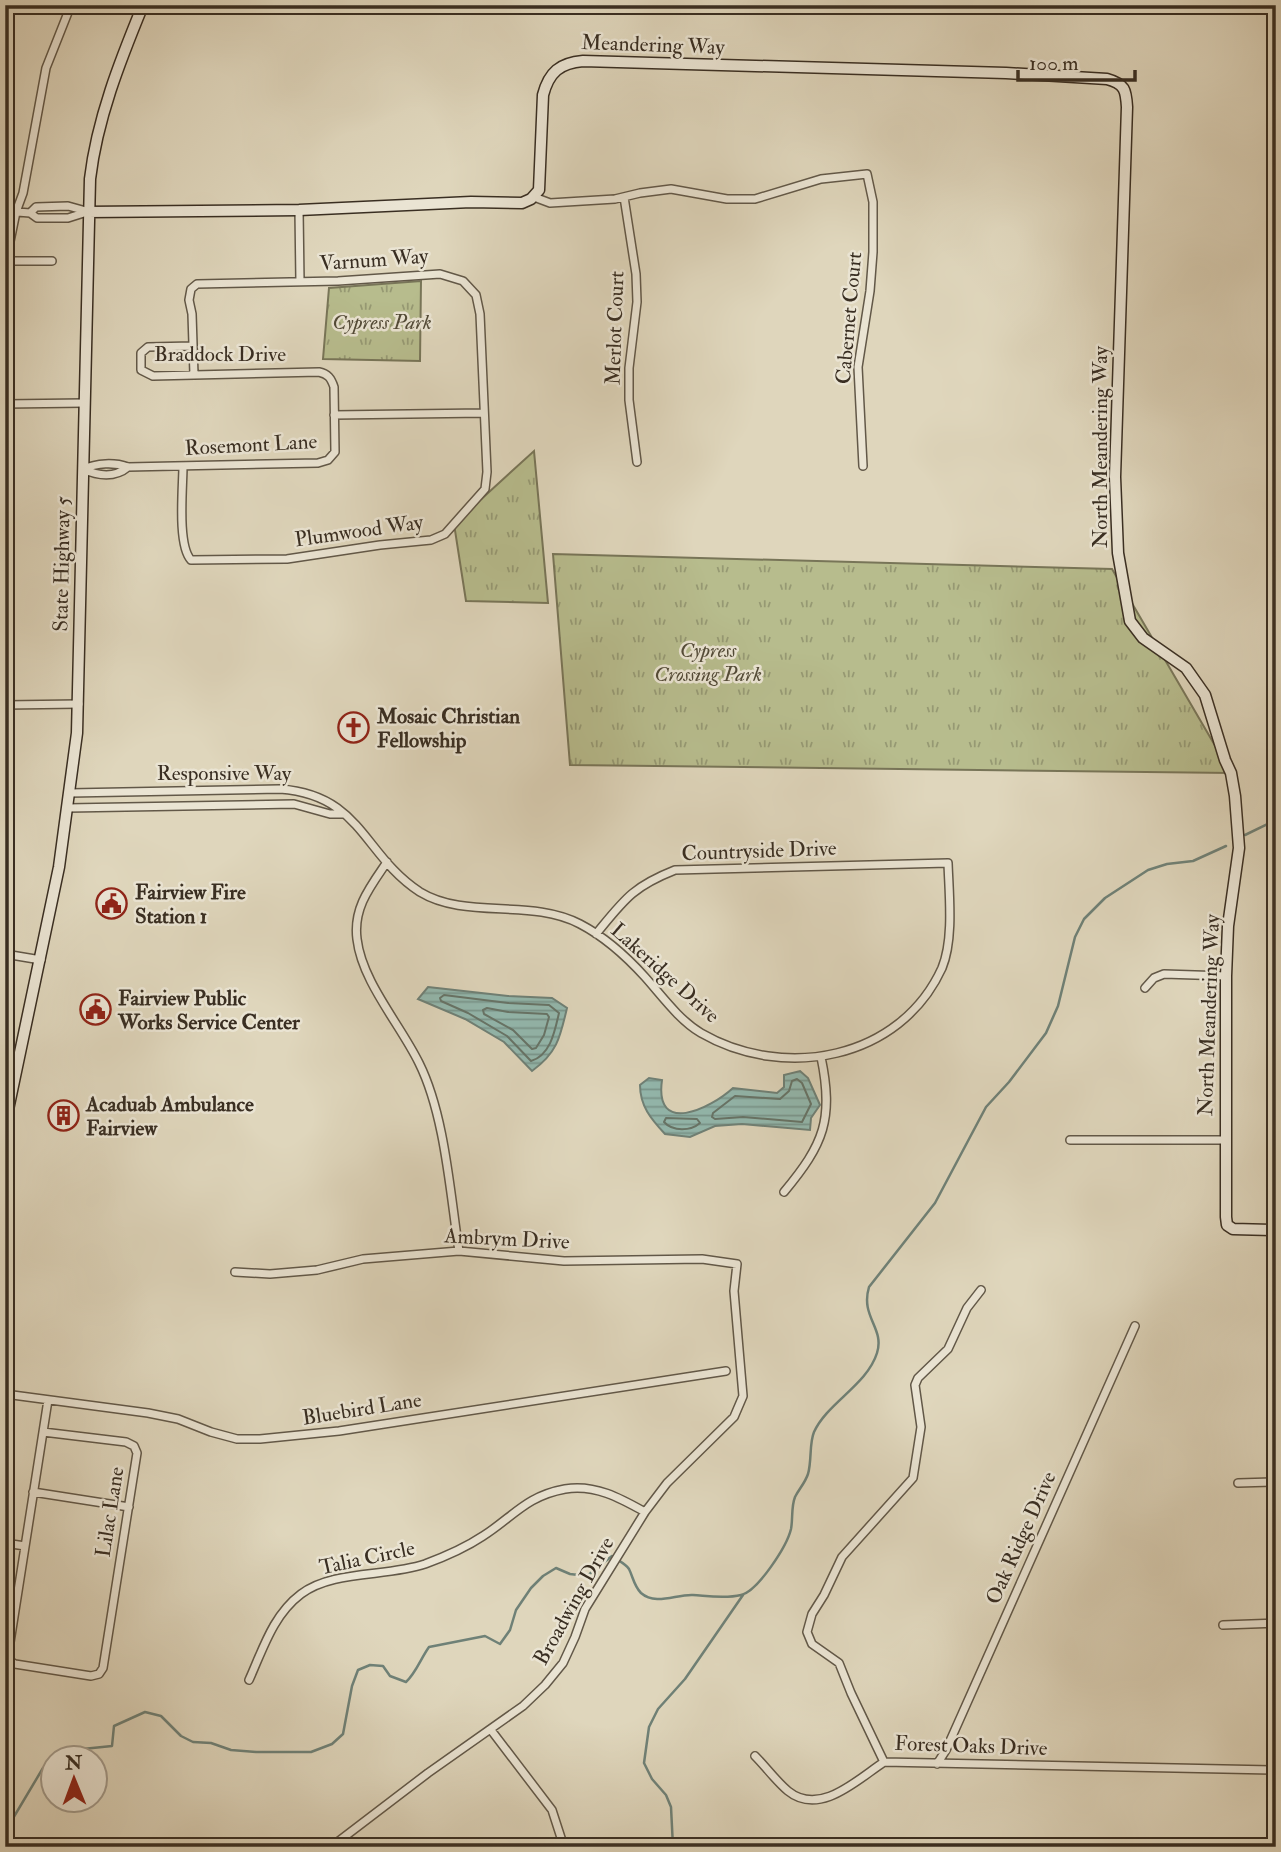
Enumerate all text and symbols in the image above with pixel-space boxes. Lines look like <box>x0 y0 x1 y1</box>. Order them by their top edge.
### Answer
street label: Meandering Way <box>581 29 726 61</box>
scale bar <box>1018 38 1136 82</box>
text: 100 m <box>1029 50 1079 77</box>
street label: Varnum Way <box>319 243 430 277</box>
street label: Cabernet Court <box>830 251 868 385</box>
street label: Merlot Court <box>600 270 630 385</box>
park label: Cypress Park <box>332 309 432 336</box>
street label: Braddock Drive <box>154 341 286 368</box>
street label: North Meandering Way <box>1087 345 1114 548</box>
street label: Rosemont Lane <box>184 428 318 462</box>
street label: State Highway 5 <box>47 495 77 632</box>
street label: Plumwood Way <box>293 509 426 553</box>
park label: Cypress Crossing Park <box>654 637 762 688</box>
place label: Mosaic Christian Fellowship <box>376 703 520 754</box>
church icon: Mosaic Christian Fellowship <box>337 711 371 745</box>
street label: Responsive Way <box>157 760 292 787</box>
street label: Countryside Drive <box>681 835 837 867</box>
place label: Fairview Fire Station 1 <box>135 879 246 930</box>
public building icon: Fairview Fire Station 1 <box>95 887 129 921</box>
street label: North Meandering Way <box>1192 913 1226 1116</box>
street label: Lakeridge Drive <box>605 917 725 1029</box>
place label: Fairview Public Works Service Center <box>117 985 301 1036</box>
public building icon: Fairview Public Works Service Center <box>78 993 112 1027</box>
place label: Acaduab Ambulance Fairview <box>85 1091 254 1142</box>
building icon: Acaduab Ambulance Fairview <box>46 1099 80 1133</box>
street label: Ambrym Drive <box>443 1222 571 1256</box>
street label: Bluebird Lane <box>300 1386 424 1432</box>
street label: Lilac Lane <box>90 1465 130 1559</box>
street label: Oak Ridge Drive <box>980 1467 1062 1609</box>
street label: Broadwing Drive <box>528 1532 620 1670</box>
street label: Talia Circle <box>317 1535 417 1581</box>
street label: Forest Oaks Drive <box>894 1730 1048 1762</box>
north arrow <box>38 1744 108 1814</box>
text: N <box>64 1751 83 1775</box>

